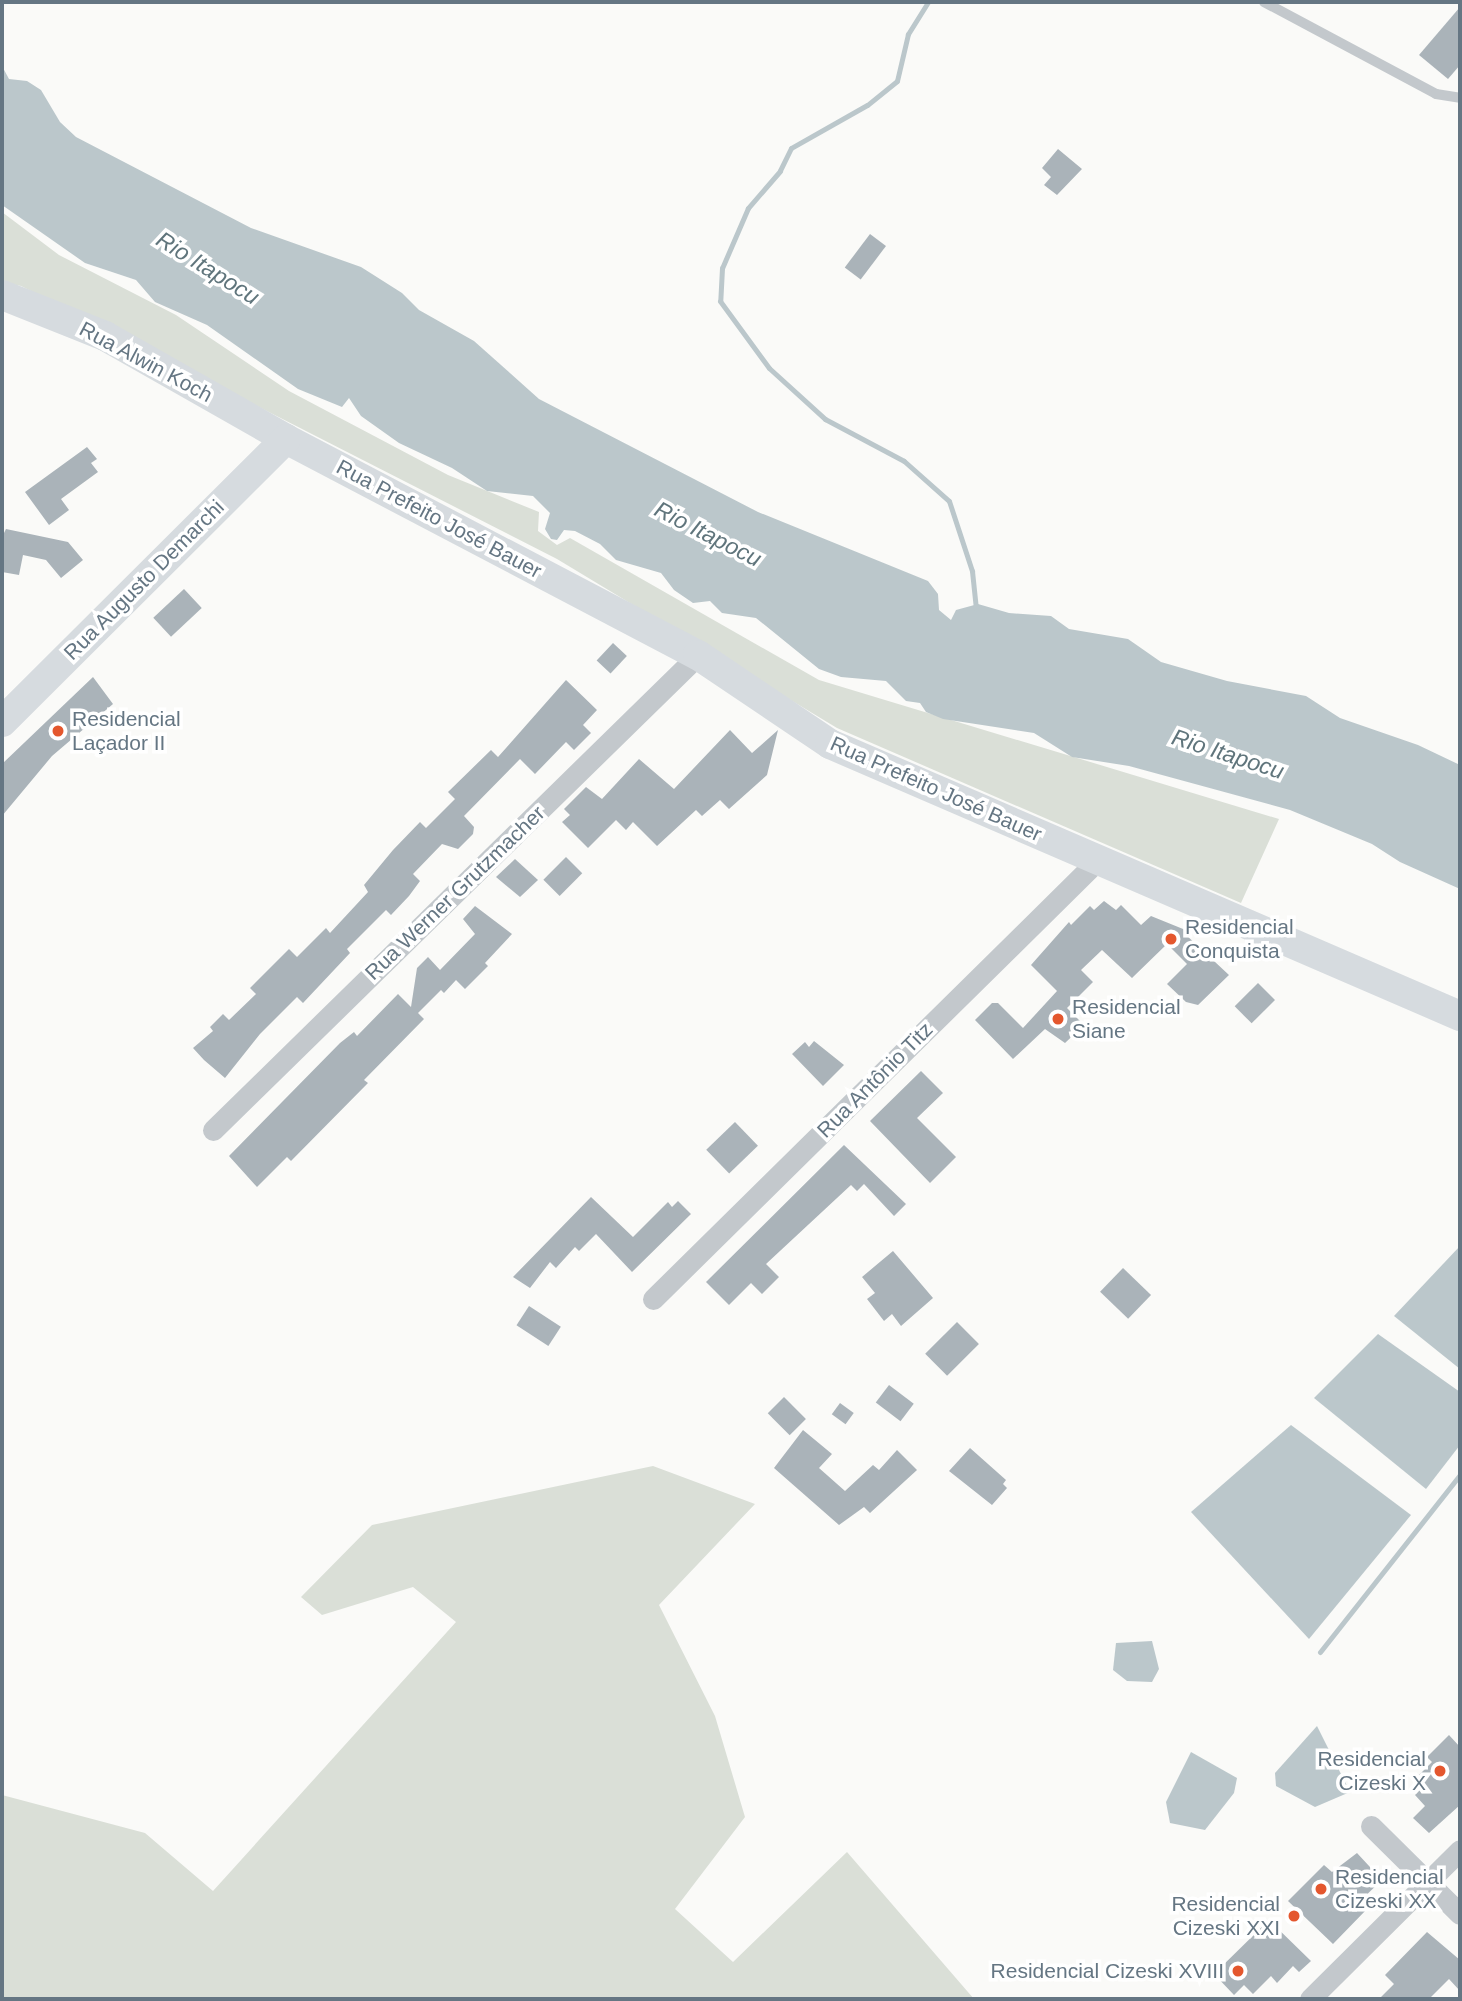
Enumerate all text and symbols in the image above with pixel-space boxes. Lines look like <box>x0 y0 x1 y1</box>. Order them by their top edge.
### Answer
water label: Rio Itapocu <box>151 225 265 311</box>
street label: Rua Alwin Koch <box>75 316 217 408</box>
street label: Rua Prefeito José Bauer <box>332 454 546 584</box>
street label: Rua Augusto Demarchi <box>58 494 230 666</box>
water label: Rio Itapocu <box>650 495 766 573</box>
place label: Residencial Laçador II <box>72 706 181 756</box>
marker: Residencial Laçador II <box>50 723 66 739</box>
water label: Rio Itapocu <box>1168 723 1288 785</box>
street label: Rua Prefeito José Bauer <box>826 731 1046 847</box>
street label: Rua Werner Grutzmacher <box>360 801 550 985</box>
place label: Residencial Conquista <box>1185 914 1294 964</box>
marker: Residencial Conquista <box>1163 931 1179 947</box>
place label: Residencial Siane <box>1072 994 1181 1044</box>
marker: Residencial Siane <box>1050 1011 1066 1027</box>
street label: Rua Antônio Titz <box>811 1016 939 1144</box>
place label: Residencial Cizeski X <box>1317 1746 1426 1796</box>
marker: Residencial Cizeski X <box>1432 1763 1448 1779</box>
place label: Residencial Cizeski XX <box>1335 1864 1444 1914</box>
marker: Residencial Cizeski XX <box>1313 1881 1329 1897</box>
place label: Residencial Cizeski XXI <box>1171 1891 1280 1941</box>
marker: Residencial Cizeski XXI <box>1286 1908 1302 1924</box>
place label: Residencial Cizeski XVIII <box>991 1958 1224 1984</box>
marker: Residencial Cizeski XVIII <box>1230 1963 1246 1979</box>

